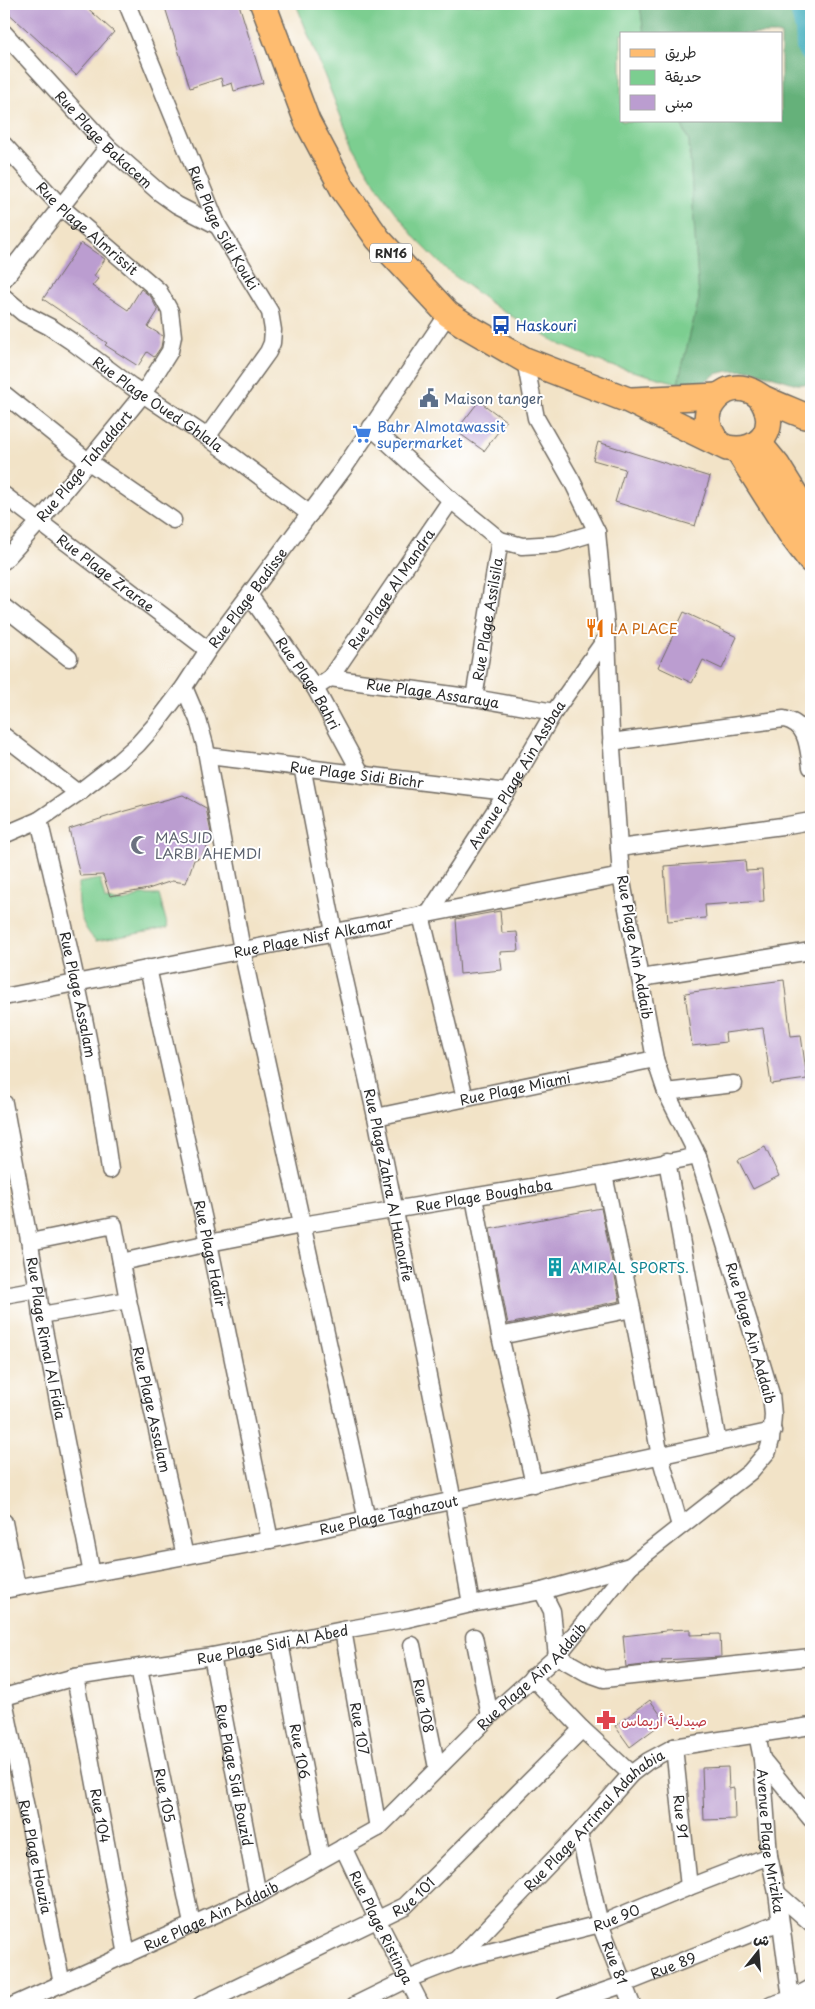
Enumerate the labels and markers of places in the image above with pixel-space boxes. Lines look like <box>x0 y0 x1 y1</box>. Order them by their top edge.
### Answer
bus stop icon: Haskouri <box>490 314 512 336</box>
place label: Haskouri <box>516 315 577 336</box>
public building icon: Maison tanger <box>418 387 440 409</box>
place label: Maison tanger <box>444 388 543 409</box>
place label: Bahr Almotawassit supermarket <box>377 416 506 453</box>
supermarket icon: Bahr Almotawassit supermarket <box>351 423 373 445</box>
restaurant icon: LA PLACE <box>584 617 606 639</box>
place label: LA PLACE <box>610 618 678 639</box>
place label: MASJID LARBI AHEMDI <box>155 827 262 864</box>
mosque icon: MASJID LARBI AHEMDI <box>129 834 151 856</box>
building icon: AMIRAL SPORTS. <box>544 1256 566 1278</box>
place label: AMIRAL SPORTS. <box>570 1257 689 1278</box>
pharmacy icon: صيدلية أريماس <box>595 1709 617 1731</box>
place label: صيدلية أريماس <box>621 1710 707 1731</box>

